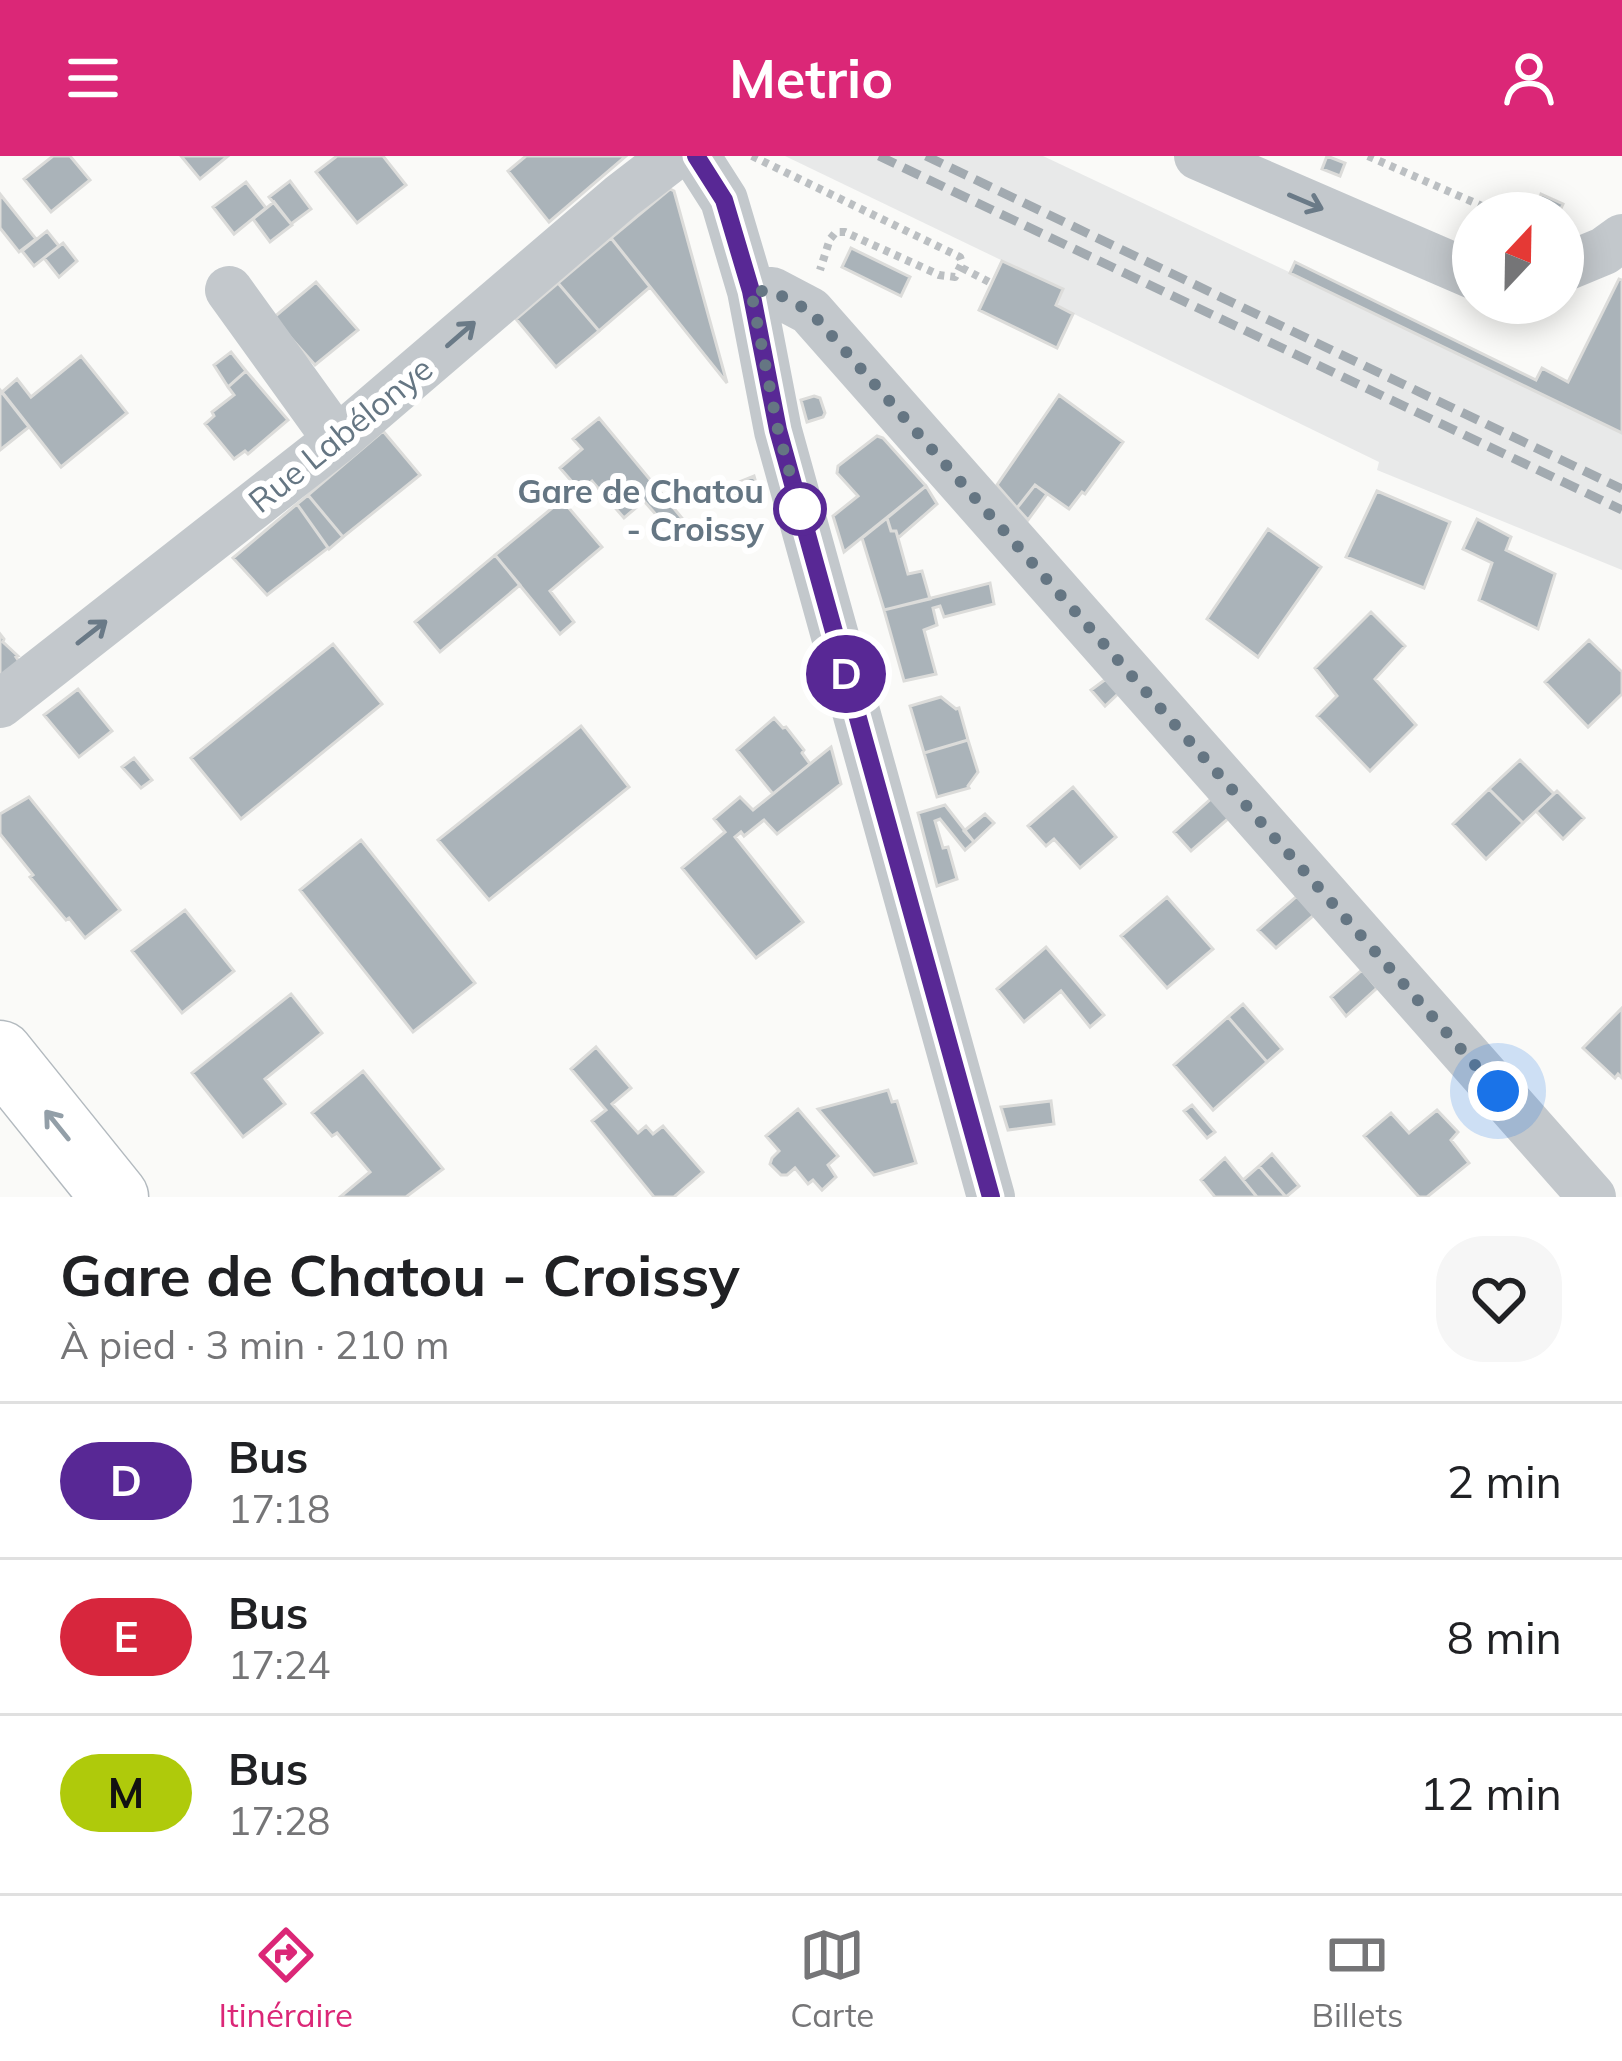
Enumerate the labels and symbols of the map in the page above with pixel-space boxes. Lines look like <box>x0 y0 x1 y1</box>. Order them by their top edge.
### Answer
north arrow <box>1452 192 1584 324</box>
one-way arrow <box>1287 193 1323 215</box>
one-way arrow <box>445 321 476 348</box>
street label: Rue Labélonye <box>240 347 440 521</box>
place label: Gare de Chatou - Croissy <box>517 470 764 549</box>
marker: Gare de Chatou - Croissy <box>775 484 825 534</box>
one-way arrow <box>76 619 108 646</box>
line badge: D <box>807 635 885 713</box>
your location <box>1468 1061 1528 1121</box>
one-way arrow <box>44 1110 71 1142</box>

